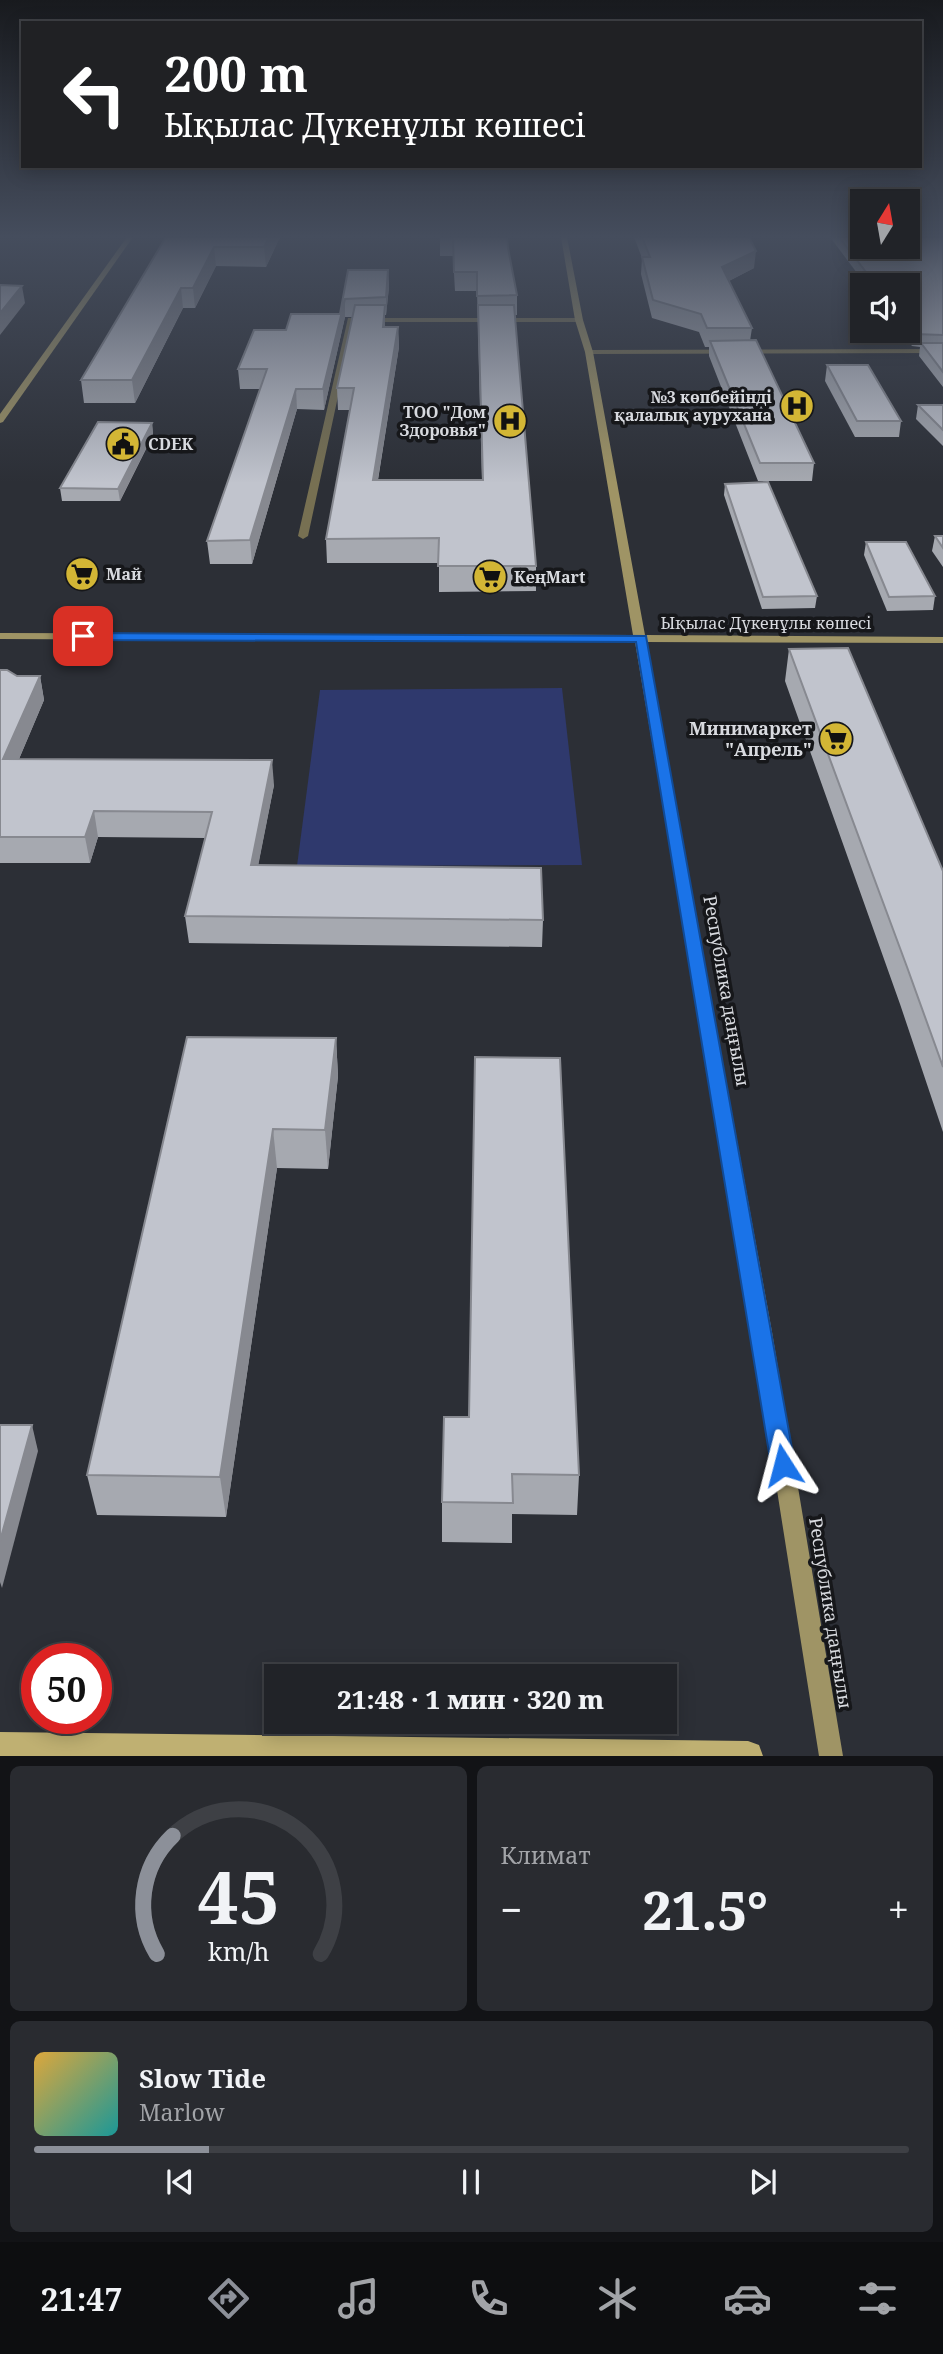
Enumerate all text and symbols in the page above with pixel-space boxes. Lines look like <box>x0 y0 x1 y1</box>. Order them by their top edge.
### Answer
text: 200 m <box>164 40 308 106</box>
icon: left <box>49 49 140 140</box>
text: Ықылас Дүкенұлы көшесі <box>164 103 586 146</box>
north arrow <box>850 189 920 259</box>
map controls <box>850 189 920 343</box>
button: sound <box>850 273 920 343</box>
place label: №3 көпбейінді қалалық аурухана <box>614 386 772 426</box>
hospital icon: №3 көпбейінді қалалық аурухана <box>778 387 816 425</box>
place label: ТОО "Дом Здоровья" <box>400 401 486 441</box>
hospital icon: ТОО "Дом Здоровья" <box>491 402 529 440</box>
public building icon: CDEK <box>104 425 142 463</box>
place label: CDEK <box>148 433 193 455</box>
supermarket icon: Май <box>63 555 101 593</box>
supermarket icon: КеңMart <box>471 558 509 596</box>
place label: Май <box>106 563 142 585</box>
place label: КеңMart <box>514 566 586 588</box>
pin <box>53 606 113 666</box>
street label: Ықылас Дүкенұлы көшесі <box>661 612 872 634</box>
icon: arrive <box>64 617 102 655</box>
place label: Минимаркет "Апрель" <box>689 716 812 761</box>
supermarket icon: Минимаркет "Апрель" <box>817 720 855 758</box>
street label: Республика даңғылы <box>698 893 756 1088</box>
position arrow <box>746 1428 820 1502</box>
street label: Республика даңғылы <box>804 1515 858 1710</box>
speed limit sign: 50 <box>21 1643 112 1734</box>
text: 21:48 · 1 мин · 320 m <box>337 1681 604 1717</box>
text: Климат <box>501 1839 591 1871</box>
text: 45 <box>197 1847 279 1946</box>
text: 21.5° <box>642 1874 768 1945</box>
text: − <box>501 1883 523 1935</box>
text: + <box>888 1883 909 1935</box>
text: km/h <box>208 1934 269 1968</box>
text: Slow Tide <box>139 2060 266 2096</box>
text: Marlow <box>139 2096 225 2128</box>
icon: previous <box>161 2163 199 2201</box>
icon: pause <box>452 2163 490 2201</box>
icon: next <box>744 2163 782 2201</box>
icon: directions <box>204 2274 253 2323</box>
icon: music <box>334 2274 383 2323</box>
icon: phone <box>464 2274 513 2323</box>
icon: climate <box>593 2274 642 2323</box>
icon: car <box>723 2274 772 2323</box>
icon: filters <box>853 2274 902 2323</box>
text: 21:47 <box>40 2277 123 2320</box>

